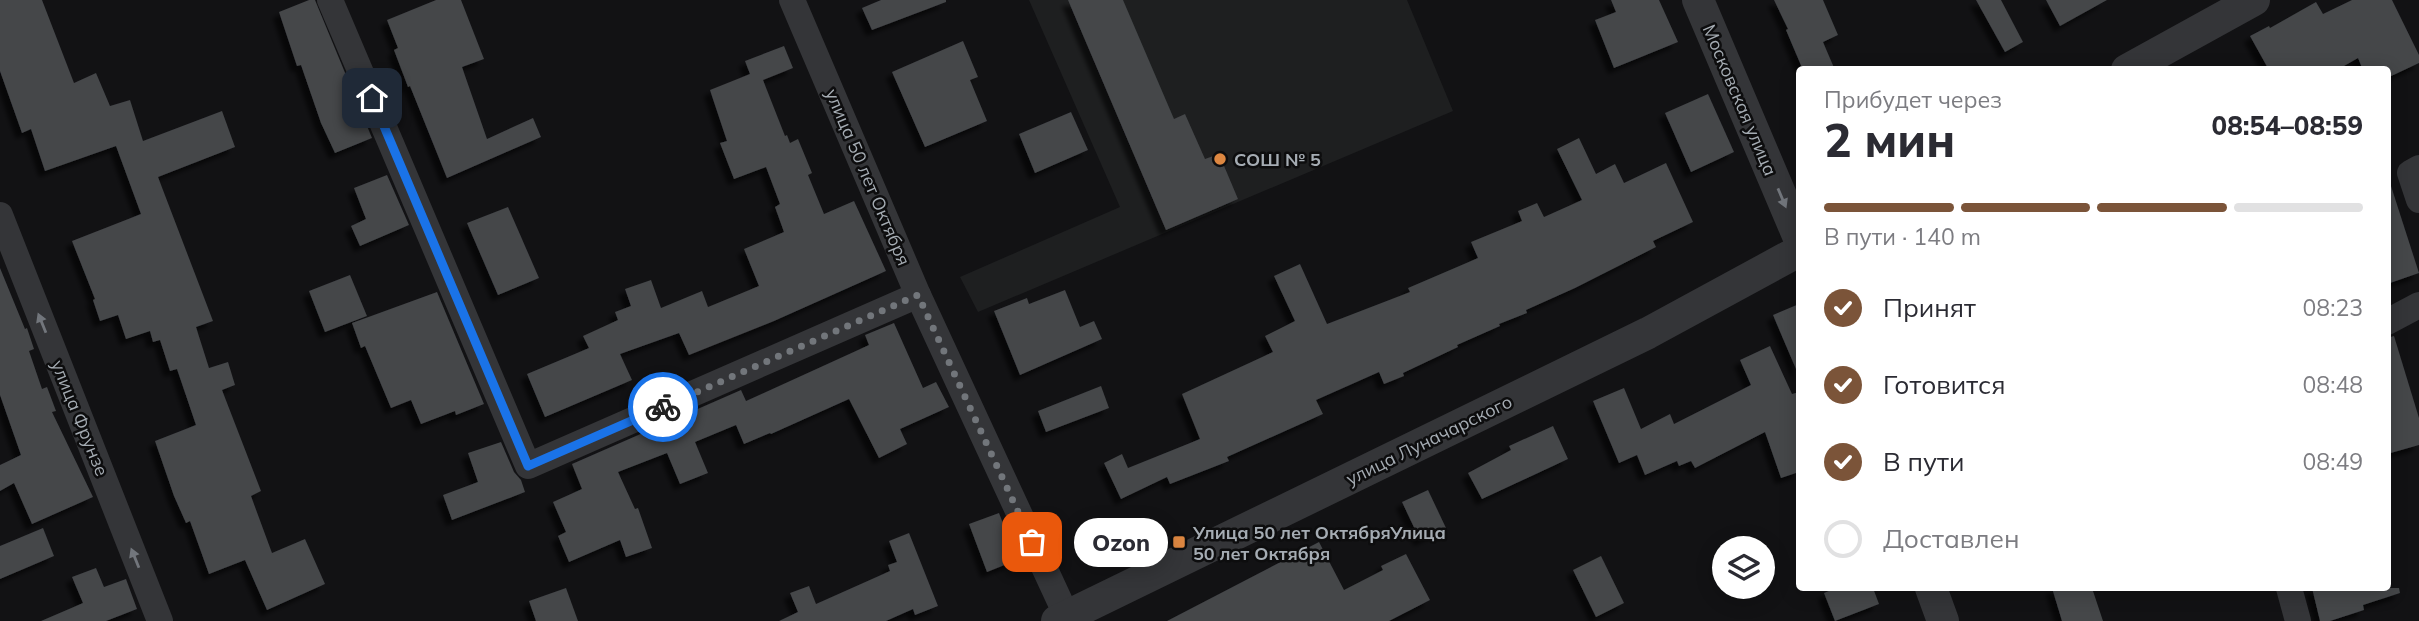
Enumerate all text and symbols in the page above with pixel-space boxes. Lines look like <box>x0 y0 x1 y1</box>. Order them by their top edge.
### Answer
street label: Московская улица <box>1698 21 1782 179</box>
pin <box>342 68 402 128</box>
icon: home <box>353 79 391 117</box>
street label: улица 50 лет Октября <box>820 85 916 269</box>
text: Прибудет через <box>1824 85 2002 114</box>
text: 08:54–08:59 <box>2212 109 2363 142</box>
text: 2 мин <box>1824 111 1955 169</box>
place label: СОШ № 5 <box>1234 148 1321 171</box>
marker: СОШ № 5 <box>1212 151 1228 167</box>
one-way arrow <box>1776 188 1788 208</box>
text: В пути · 140 m <box>1824 222 1981 251</box>
icon: check <box>1824 289 1862 327</box>
text: Принят <box>1883 291 1976 324</box>
text: 08:23 <box>2303 293 2363 322</box>
one-way arrow <box>37 312 48 333</box>
street label: улица Фрунзе <box>46 357 114 479</box>
icon: check <box>1824 366 1862 404</box>
text: Готовится <box>1883 368 2006 401</box>
text: 08:48 <box>2303 370 2363 399</box>
courier <box>628 372 698 442</box>
icon: bike <box>644 388 682 426</box>
street label: улица Луначарского <box>1342 390 1516 490</box>
icon: check <box>1824 443 1862 481</box>
text: В пути <box>1883 445 1964 478</box>
text: 08:49 <box>2303 447 2363 476</box>
pin <box>1002 512 1062 572</box>
callout: Ozon <box>1074 518 1168 566</box>
place label: Улица 50 лет ОктябряУлица 50 лет Октября <box>1192 521 1446 565</box>
text: Доставлен <box>1883 522 2020 555</box>
icon: bag <box>1013 523 1051 561</box>
text: Ozon <box>1092 528 1150 557</box>
marker: Улица 50 лет ОктябряУлица 50 лет Октября <box>1171 534 1187 550</box>
map controls <box>1712 536 1775 599</box>
button: layers <box>1712 536 1775 599</box>
one-way arrow <box>129 547 140 568</box>

